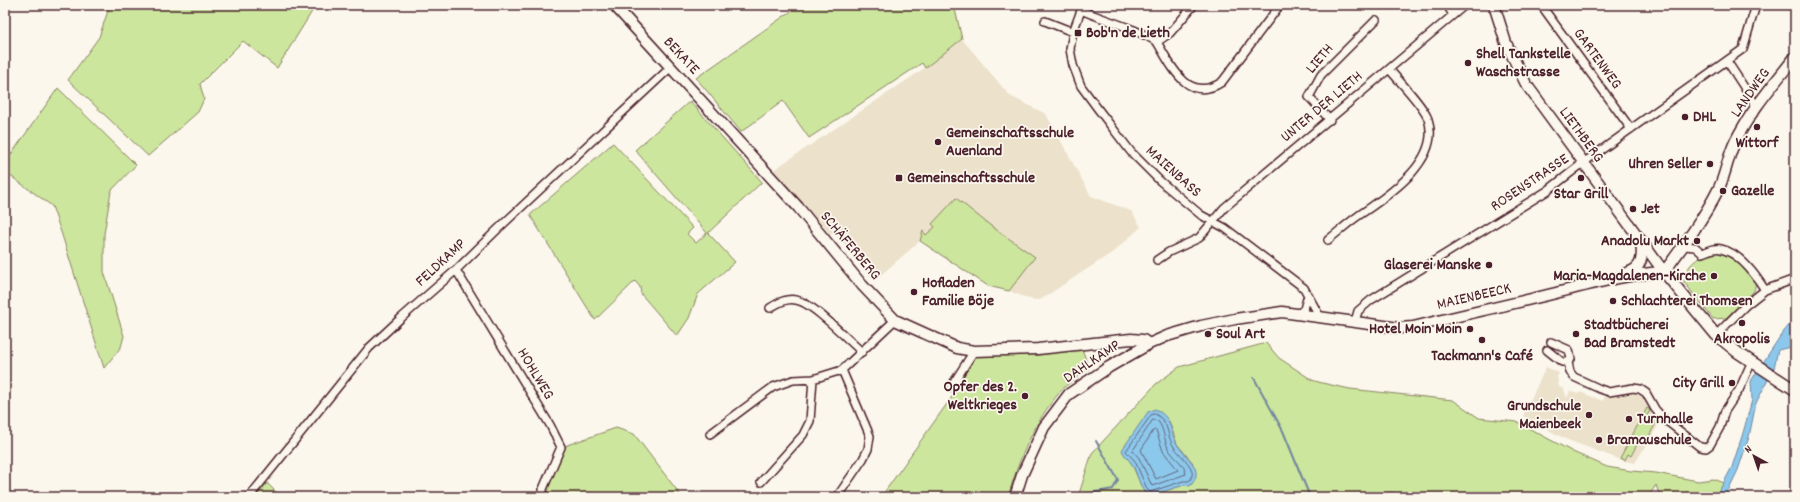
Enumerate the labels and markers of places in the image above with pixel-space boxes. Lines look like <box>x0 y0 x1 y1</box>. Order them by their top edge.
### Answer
place label: Bob'n de Lieth <box>1086 22 1170 45</box>
marker: Bob'n de Lieth <box>1073 28 1083 38</box>
place label: Shell Tankstelle Waschstrasse <box>1476 43 1571 84</box>
marker: Shell Tankstelle Waschstrasse <box>1463 58 1473 68</box>
place label: DHL <box>1693 106 1716 129</box>
marker: DHL <box>1680 112 1690 122</box>
place label: Gemeinschaftsschule Auenland <box>946 122 1074 163</box>
marker: Wittorf <box>1752 122 1762 132</box>
place label: Wittorf <box>1736 132 1780 155</box>
marker: Gemeinschaftsschule Auenland <box>933 137 943 147</box>
place label: Uhren Seller <box>1628 153 1703 176</box>
marker: Uhren Seller <box>1705 159 1715 169</box>
place label: Gemeinschaftsschule <box>907 167 1035 190</box>
marker: Gemeinschaftsschule <box>894 173 904 183</box>
marker: Star Grill <box>1576 173 1586 183</box>
place label: Gazelle <box>1731 180 1774 203</box>
place label: Star Grill <box>1554 183 1609 206</box>
marker: Gazelle <box>1718 186 1728 196</box>
place label: Jet <box>1641 198 1660 221</box>
marker: Jet <box>1628 204 1638 214</box>
place label: Anadolu Markt <box>1601 230 1689 253</box>
marker: Anadolu Markt <box>1692 236 1702 246</box>
place label: Glaserei Manske <box>1384 254 1481 277</box>
marker: Glaserei Manske <box>1484 260 1494 270</box>
place label: Maria-Magdalenen-Kirche <box>1553 265 1706 288</box>
marker: Maria-Magdalenen-Kirche <box>1709 271 1719 281</box>
place label: Hofladen Familie Böje <box>922 272 994 313</box>
marker: Hofladen Familie Böje <box>909 287 919 297</box>
place label: Schlachterei Thomsen <box>1621 290 1752 313</box>
marker: Schlachterei Thomsen <box>1608 296 1618 306</box>
place label: Stadtbücherei Bad Bramstedt <box>1584 314 1675 355</box>
place label: Hotel Moin Moin <box>1369 318 1462 341</box>
marker: Akropolis <box>1737 318 1747 328</box>
place label: Soul Art <box>1216 323 1265 346</box>
marker: Hotel Moin Moin <box>1465 324 1475 334</box>
place label: Akropolis <box>1714 328 1770 351</box>
marker: Soul Art <box>1203 329 1213 339</box>
marker: Stadtbücherei Bad Bramstedt <box>1571 329 1581 339</box>
marker: Tackmann's Café <box>1477 335 1487 345</box>
place label: Tackmann's Café <box>1431 345 1533 368</box>
place label: City Grill <box>1673 372 1724 395</box>
place label: Opfer des 2. Weltkrieges <box>944 376 1017 417</box>
marker: City Grill <box>1727 378 1737 388</box>
marker: Opfer des 2. Weltkrieges <box>1020 391 1030 401</box>
place label: Grundschule Maienbeek <box>1507 395 1581 436</box>
place label: Turnhalle <box>1637 408 1693 431</box>
marker: Grundschule Maienbeek <box>1584 410 1594 420</box>
marker: Turnhalle <box>1624 414 1634 424</box>
place label: Bramauschule <box>1607 429 1692 452</box>
marker: Bramauschule <box>1594 435 1604 445</box>

